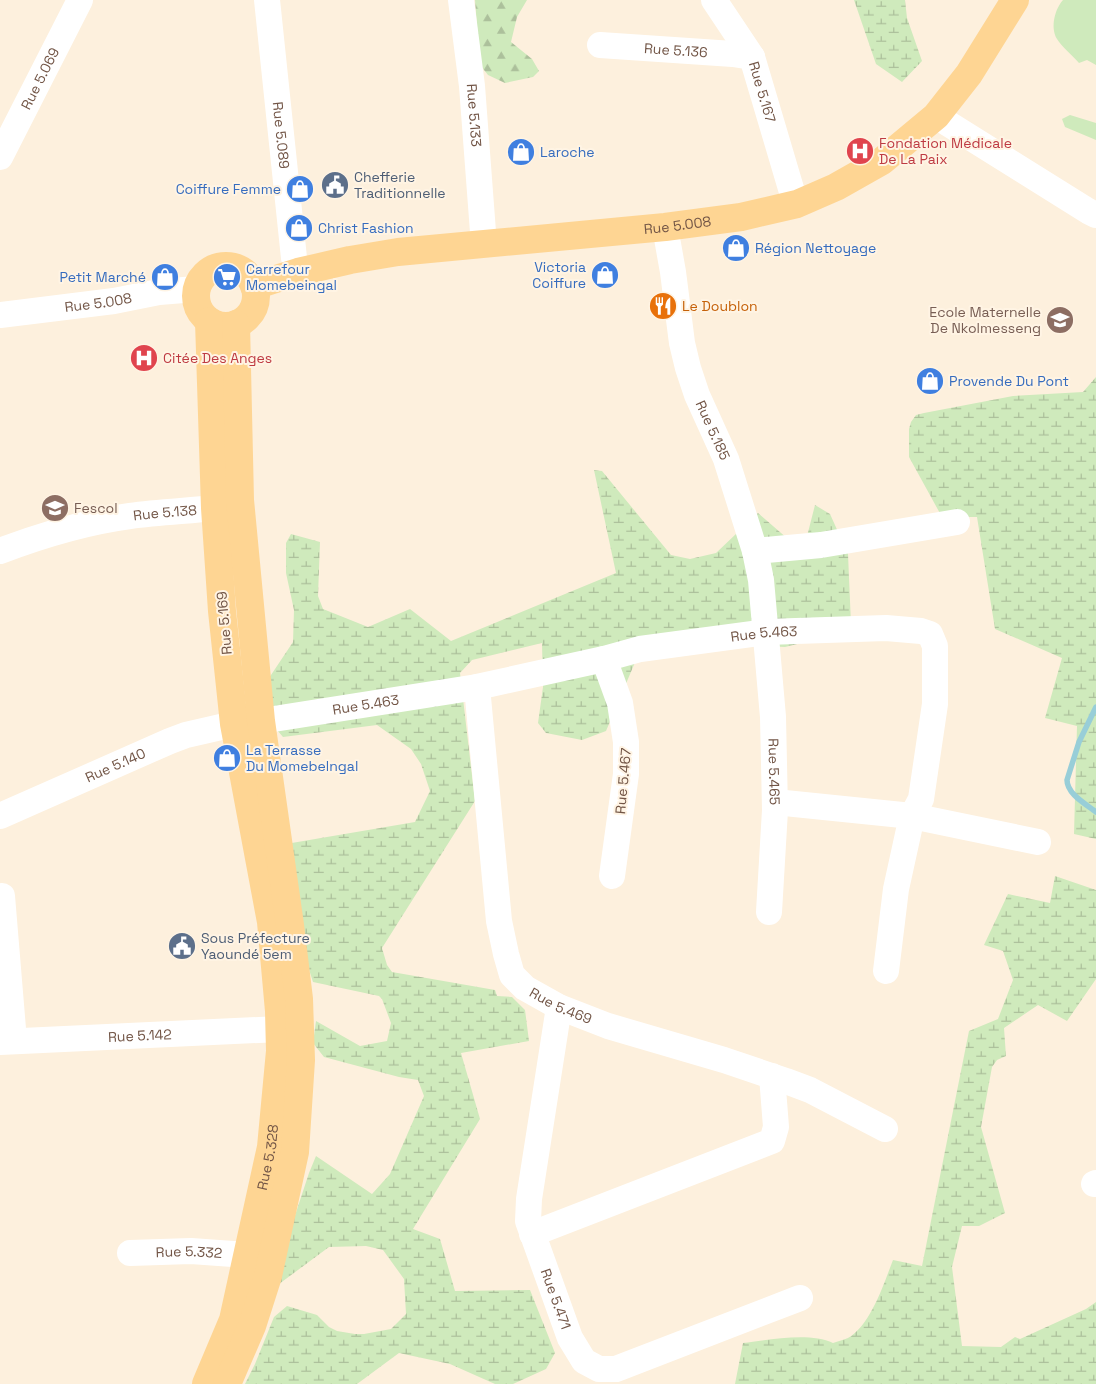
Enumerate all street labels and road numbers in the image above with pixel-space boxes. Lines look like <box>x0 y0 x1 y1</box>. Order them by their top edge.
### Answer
street label: Rue 5.136 <box>643 39 708 61</box>
street label: Rue 5.069 <box>17 45 63 113</box>
street label: Rue 5.167 <box>745 59 780 125</box>
street label: Rue 5.133 <box>463 83 486 148</box>
street label: Rue 5.089 <box>269 101 294 170</box>
street label: Rue 5.008 <box>643 212 713 238</box>
street label: Rue 5.008 <box>64 289 134 316</box>
street label: Rue 5.185 <box>692 397 734 463</box>
street label: Rue 5.138 <box>132 501 198 524</box>
street label: Rue 5.169 <box>212 591 236 655</box>
street label: Rue 5.463 <box>729 622 798 646</box>
street label: Rue 5.463 <box>331 690 400 719</box>
street label: Rue 5.465 <box>764 738 784 805</box>
street label: Rue 5.140 <box>82 744 148 786</box>
street label: Rue 5.467 <box>611 747 635 815</box>
street label: Rue 5.469 <box>526 983 595 1028</box>
street label: Rue 5.142 <box>108 1025 172 1046</box>
street label: Rue 5.328 <box>253 1123 282 1192</box>
street label: Rue 5.332 <box>155 1242 223 1262</box>
street label: Rue 5.471 <box>537 1266 575 1332</box>

